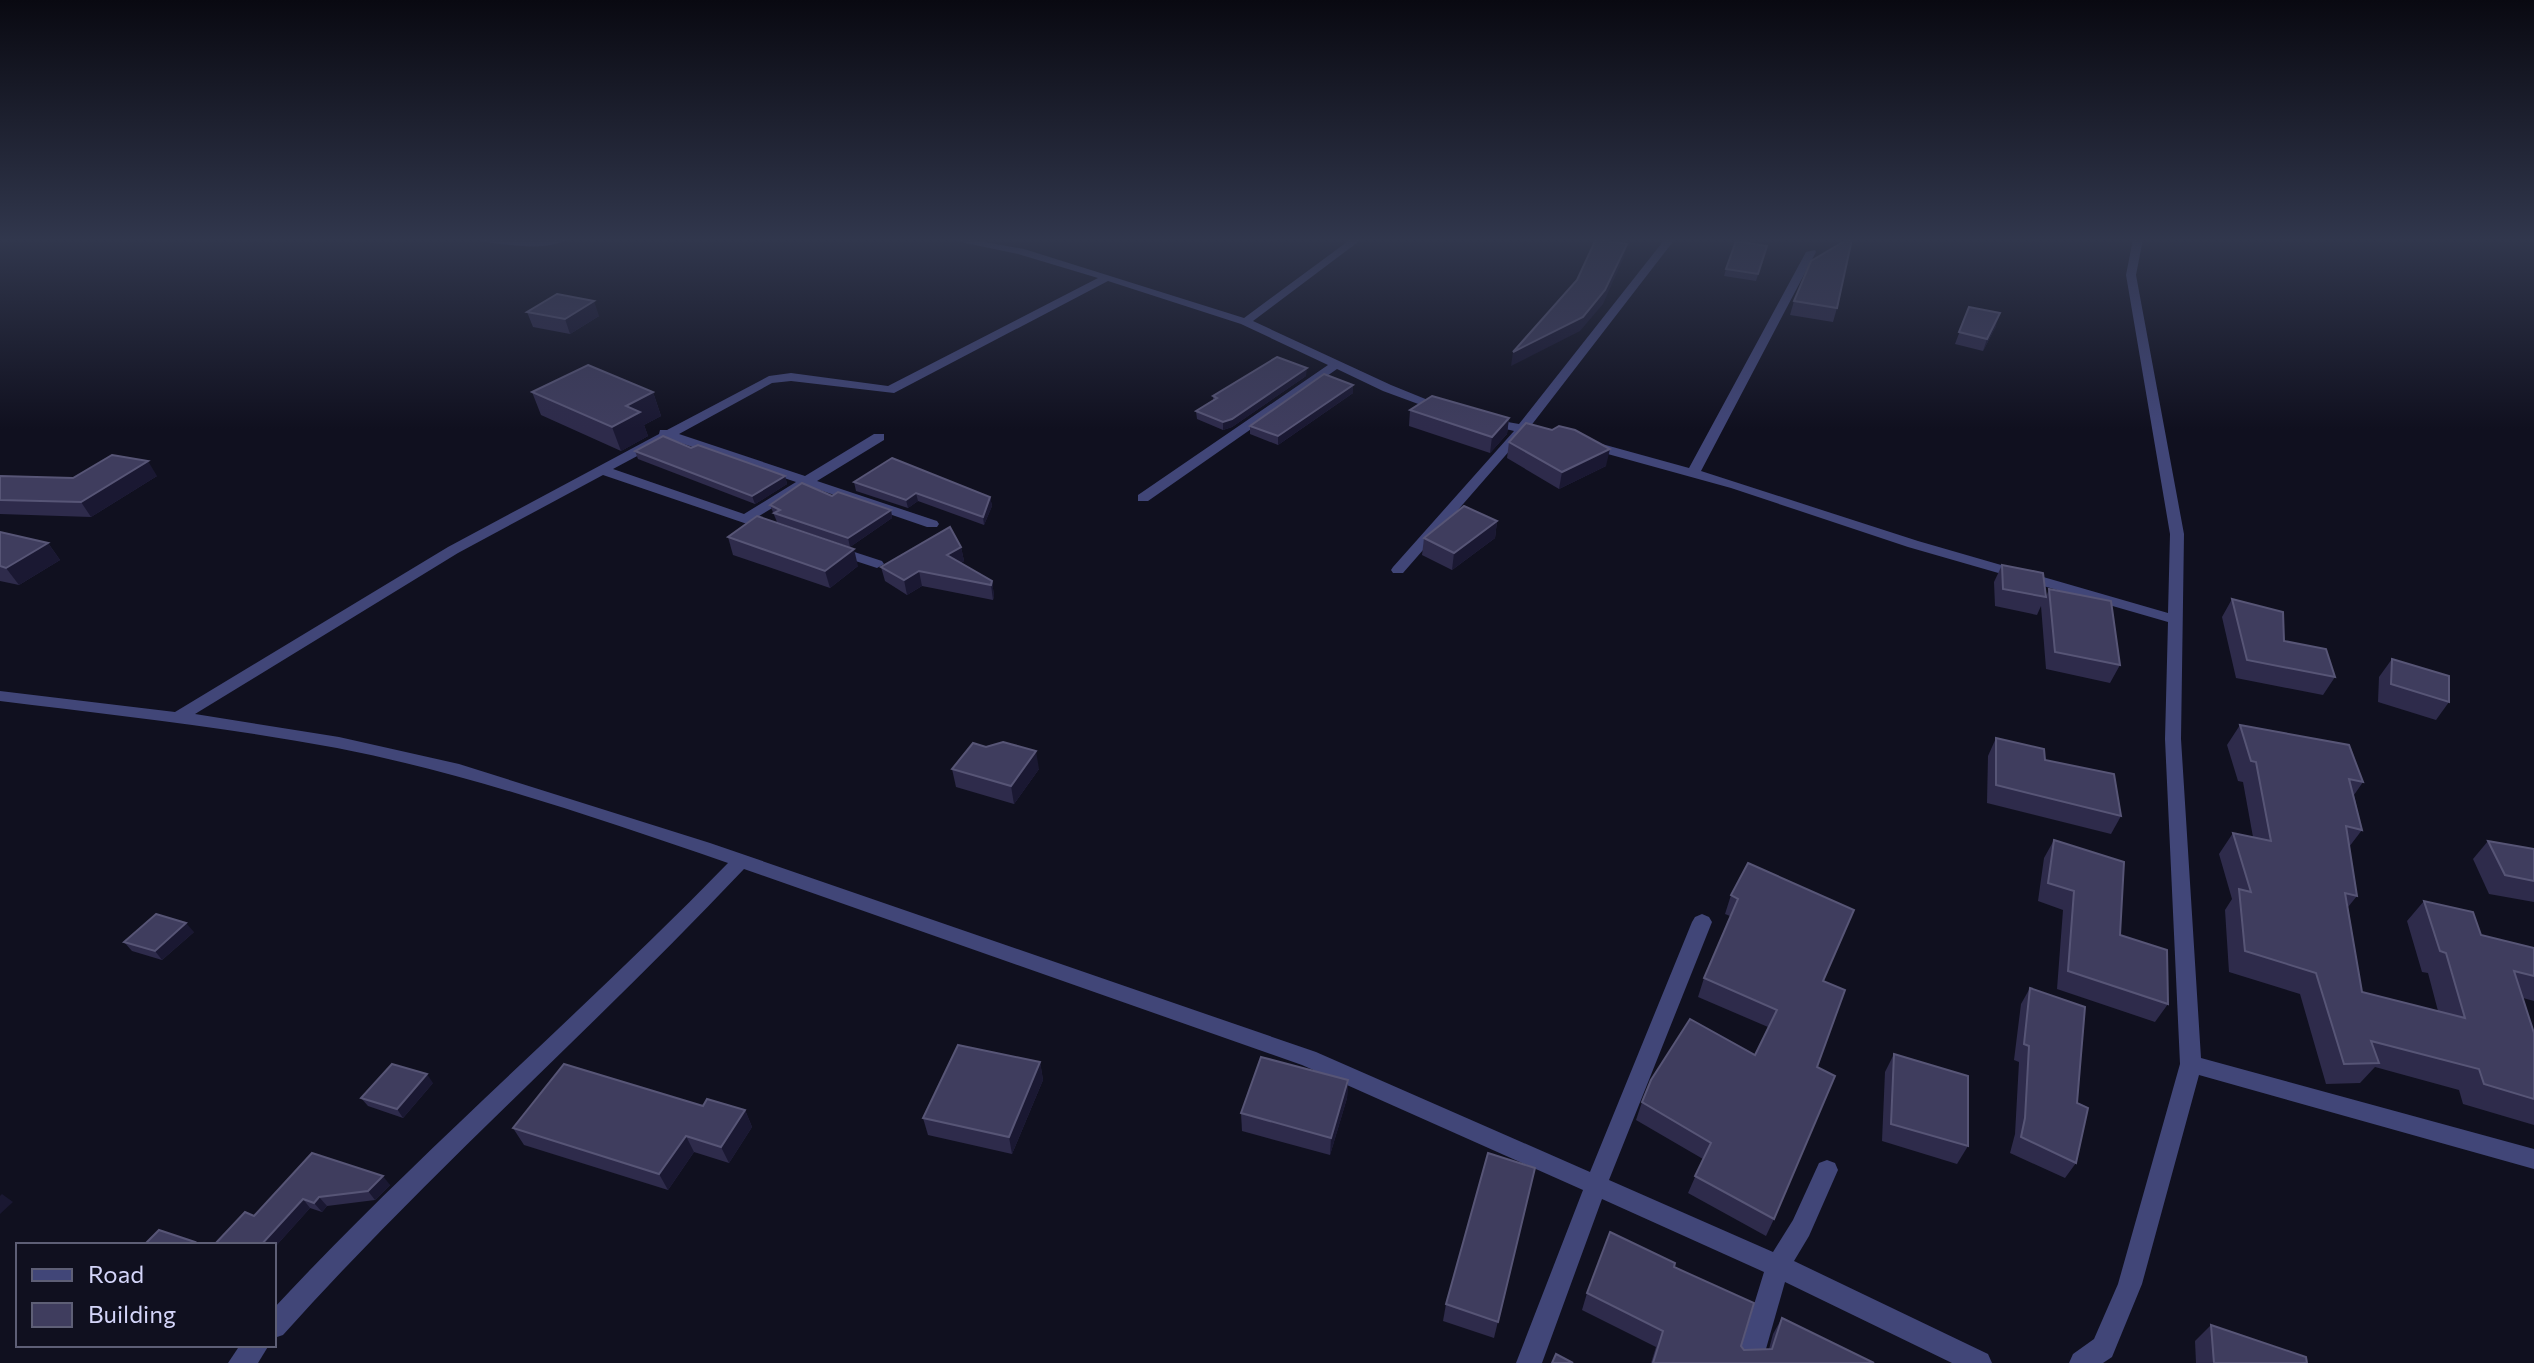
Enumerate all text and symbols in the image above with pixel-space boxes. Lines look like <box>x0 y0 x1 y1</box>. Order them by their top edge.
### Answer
legend <box>16 1243 276 1347</box>
text: Road <box>88 1259 144 1288</box>
text: Building <box>88 1299 176 1328</box>

